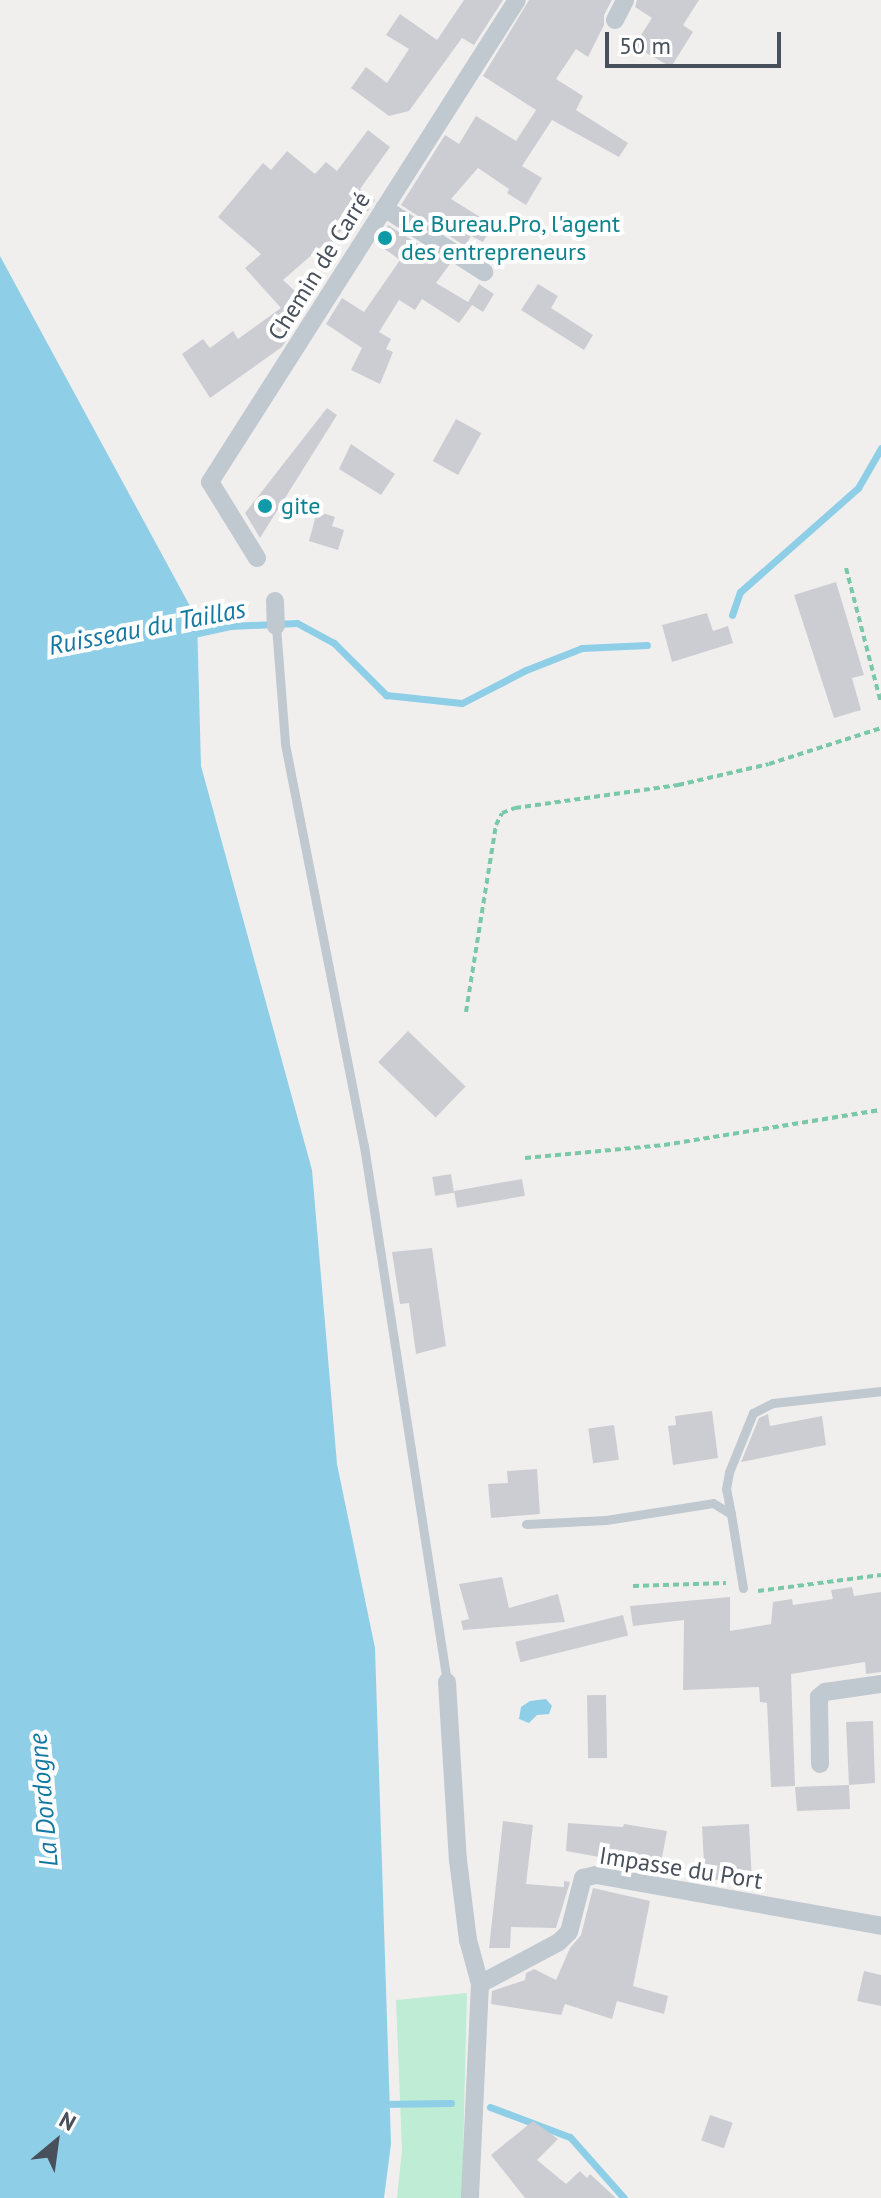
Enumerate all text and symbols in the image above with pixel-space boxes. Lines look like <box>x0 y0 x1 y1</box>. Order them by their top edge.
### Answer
scale bar <box>609 16 785 66</box>
text: 50 m <box>619 30 671 61</box>
street label: Chemin de Carré <box>262 186 376 346</box>
place label: Le Bureau.Pro, l'agent des entrepreneurs <box>401 210 622 266</box>
marker: Le Bureau.Pro, l'agent des entrepreneurs <box>376 229 394 247</box>
place label: gite <box>281 492 320 520</box>
marker: gite <box>256 497 274 515</box>
water label: Ruisseau du Taillas <box>46 593 248 661</box>
water label: La Dordogne <box>22 1732 64 1868</box>
street label: Impasse du Port <box>597 1841 765 1895</box>
north arrow <box>16 2102 96 2182</box>
text: N <box>55 2105 81 2137</box>

